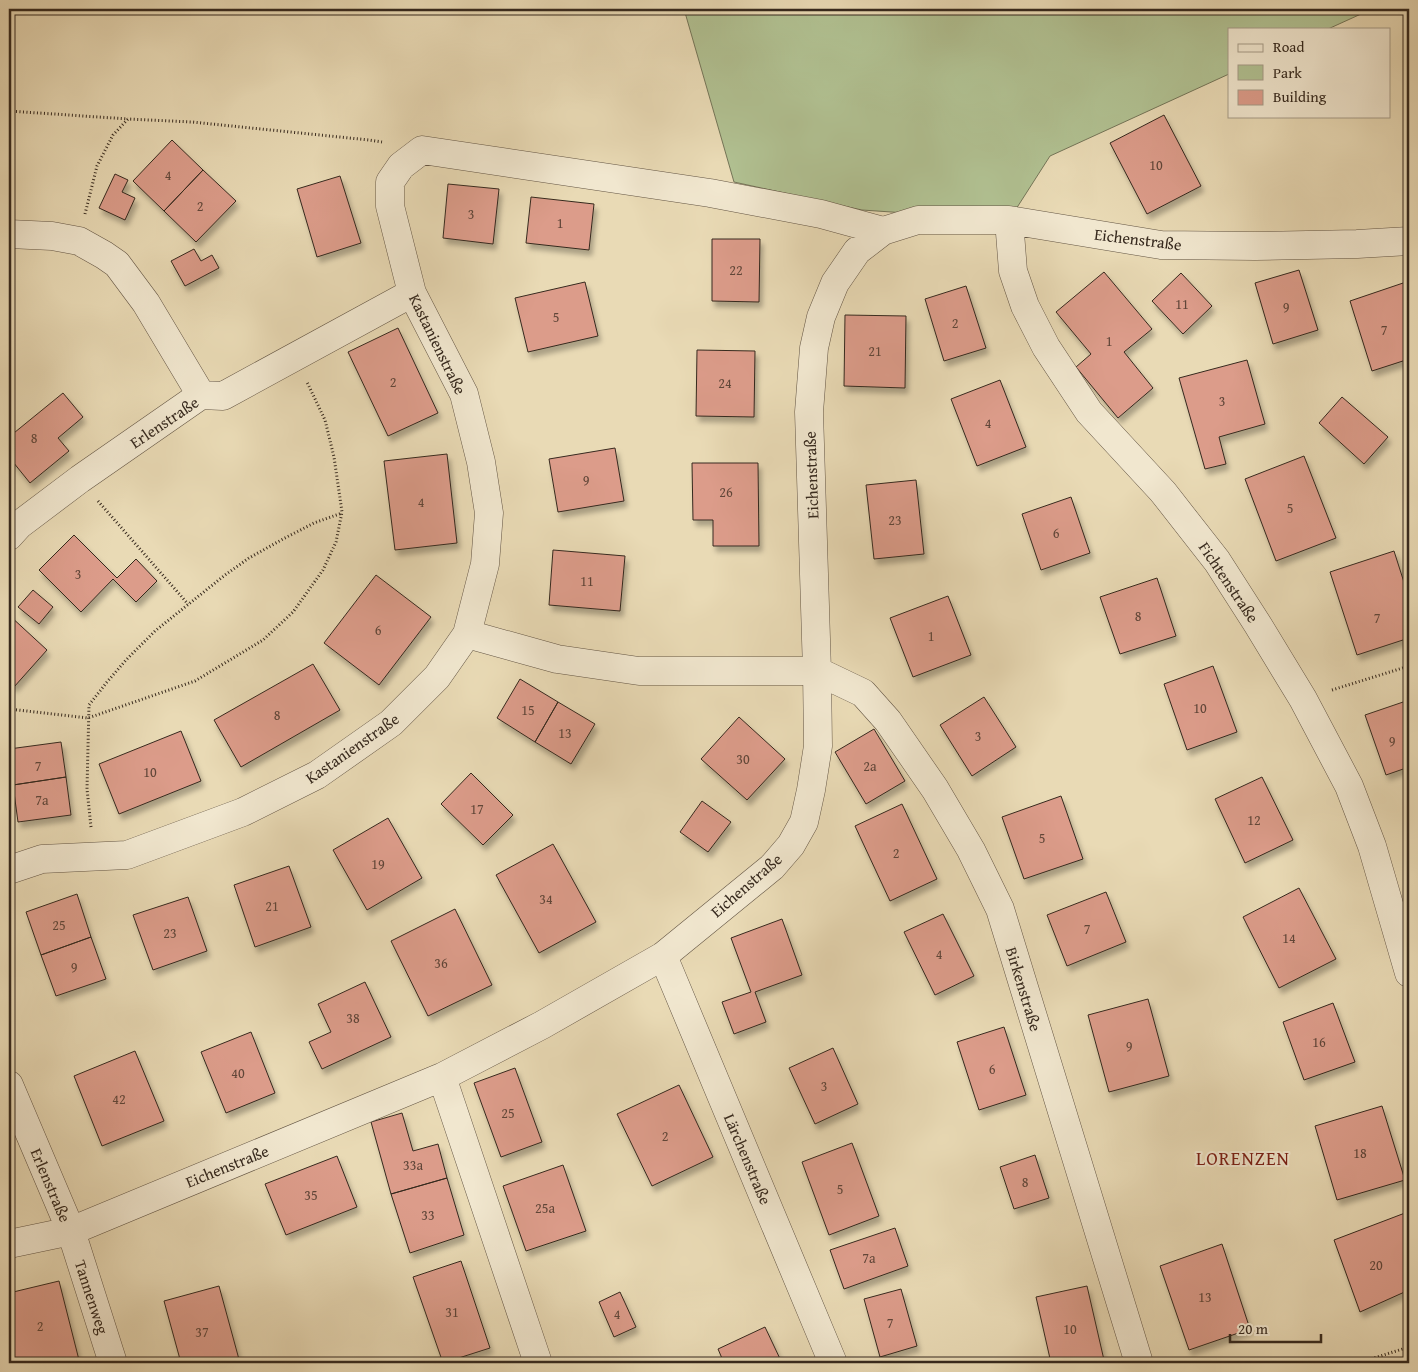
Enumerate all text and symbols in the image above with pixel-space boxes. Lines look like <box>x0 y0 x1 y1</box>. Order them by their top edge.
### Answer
legend <box>1228 28 1390 118</box>
text: Road <box>1273 36 1304 57</box>
text: Park <box>1273 62 1302 83</box>
text: Building <box>1273 86 1327 107</box>
house number: 10 <box>1149 155 1163 175</box>
house number: 4 <box>165 165 172 185</box>
house number: 2 <box>197 196 203 216</box>
house number: 3 <box>468 204 474 224</box>
house number: 1 <box>557 213 563 233</box>
street label: Eichenstraße <box>1093 222 1183 256</box>
house number: 22 <box>729 260 743 280</box>
street label: Kastanienstraße <box>403 290 473 398</box>
house number: 11 <box>1175 294 1189 314</box>
house number: 9 <box>1283 297 1290 317</box>
house number: 5 <box>553 307 559 327</box>
house number: 2 <box>952 313 958 333</box>
house number: 7 <box>1381 320 1388 340</box>
house number: 1 <box>1106 331 1112 351</box>
house number: 21 <box>868 341 882 361</box>
house number: 2 <box>390 372 396 392</box>
house number: 24 <box>718 373 732 393</box>
street label: Erlenstraße <box>125 390 203 454</box>
house number: 3 <box>1219 391 1225 411</box>
house number: 4 <box>985 413 992 433</box>
house number: 8 <box>31 428 38 448</box>
street label: Eichenstraße <box>797 431 825 519</box>
house number: 9 <box>583 470 590 490</box>
house number: 26 <box>719 482 733 502</box>
house number: 4 <box>418 492 425 512</box>
house number: 5 <box>1287 498 1293 518</box>
house number: 23 <box>888 510 902 530</box>
house number: 6 <box>1053 523 1060 543</box>
street label: Fichtenstraße <box>1193 537 1265 627</box>
house number: 3 <box>75 564 81 584</box>
house number: 11 <box>580 571 594 591</box>
house number: 8 <box>1135 606 1142 626</box>
house number: 7 <box>1374 608 1381 628</box>
house number: 6 <box>375 620 382 640</box>
house number: 1 <box>928 626 934 646</box>
house number: 10 <box>1193 698 1207 718</box>
house number: 15 <box>521 700 535 720</box>
house number: 8 <box>274 705 281 725</box>
street label: Kastanienstraße <box>300 707 404 789</box>
house number: 13 <box>558 723 572 743</box>
house number: 3 <box>975 726 981 746</box>
house number: 9 <box>1389 731 1396 751</box>
house number: 30 <box>736 749 750 769</box>
house number: 7 <box>35 756 42 776</box>
house number: 2a <box>863 756 877 776</box>
house number: 10 <box>143 762 157 782</box>
house number: 7a <box>35 790 49 810</box>
house number: 17 <box>470 799 484 819</box>
house number: 12 <box>1247 810 1261 830</box>
house number: 5 <box>1039 828 1045 848</box>
house number: 2 <box>893 843 899 863</box>
street label: Eichenstraße <box>705 847 787 923</box>
house number: 19 <box>371 854 385 874</box>
house number: 34 <box>539 889 553 909</box>
house number: 21 <box>265 896 279 916</box>
house number: 25 <box>52 915 66 935</box>
house number: 7 <box>1084 919 1091 939</box>
house number: 23 <box>163 923 177 943</box>
house number: 14 <box>1282 928 1296 948</box>
house number: 4 <box>936 944 943 964</box>
street label: Birkenstraße <box>1000 944 1048 1034</box>
house number: 36 <box>434 953 448 973</box>
house number: 9 <box>71 957 78 977</box>
house number: 38 <box>346 1008 360 1028</box>
house number: 16 <box>1312 1032 1326 1052</box>
house number: 9 <box>1126 1036 1133 1056</box>
house number: 6 <box>989 1059 996 1079</box>
house number: 40 <box>231 1063 245 1083</box>
house number: 3 <box>821 1076 827 1096</box>
house number: 42 <box>112 1089 126 1109</box>
house number: 25 <box>501 1103 515 1123</box>
street label: Lärchenstraße <box>718 1110 778 1208</box>
house number: 2 <box>662 1126 668 1146</box>
street label: Eichenstraße <box>182 1138 272 1194</box>
house number: 18 <box>1353 1143 1367 1163</box>
street label: Erlenstraße <box>25 1144 77 1226</box>
district label: LORENZEN <box>1196 1144 1290 1172</box>
house number: 33a <box>403 1155 423 1175</box>
house number: 8 <box>1022 1172 1029 1192</box>
house number: 5 <box>837 1179 843 1199</box>
house number: 35 <box>304 1185 318 1205</box>
house number: 25a <box>535 1198 555 1218</box>
house number: 33 <box>421 1205 435 1225</box>
house number: 7a <box>862 1248 876 1268</box>
house number: 20 <box>1369 1255 1383 1275</box>
street label: Tannenweg <box>69 1257 115 1337</box>
house number: 13 <box>1198 1287 1212 1307</box>
house number: 31 <box>445 1302 459 1322</box>
house number: 4 <box>614 1304 621 1324</box>
scale bar <box>1230 1312 1322 1344</box>
house number: 7 <box>887 1313 894 1333</box>
house number: 2 <box>37 1316 43 1336</box>
text: 20 m <box>1238 1318 1269 1339</box>
house number: 10 <box>1063 1319 1077 1339</box>
house number: 37 <box>195 1322 209 1342</box>

